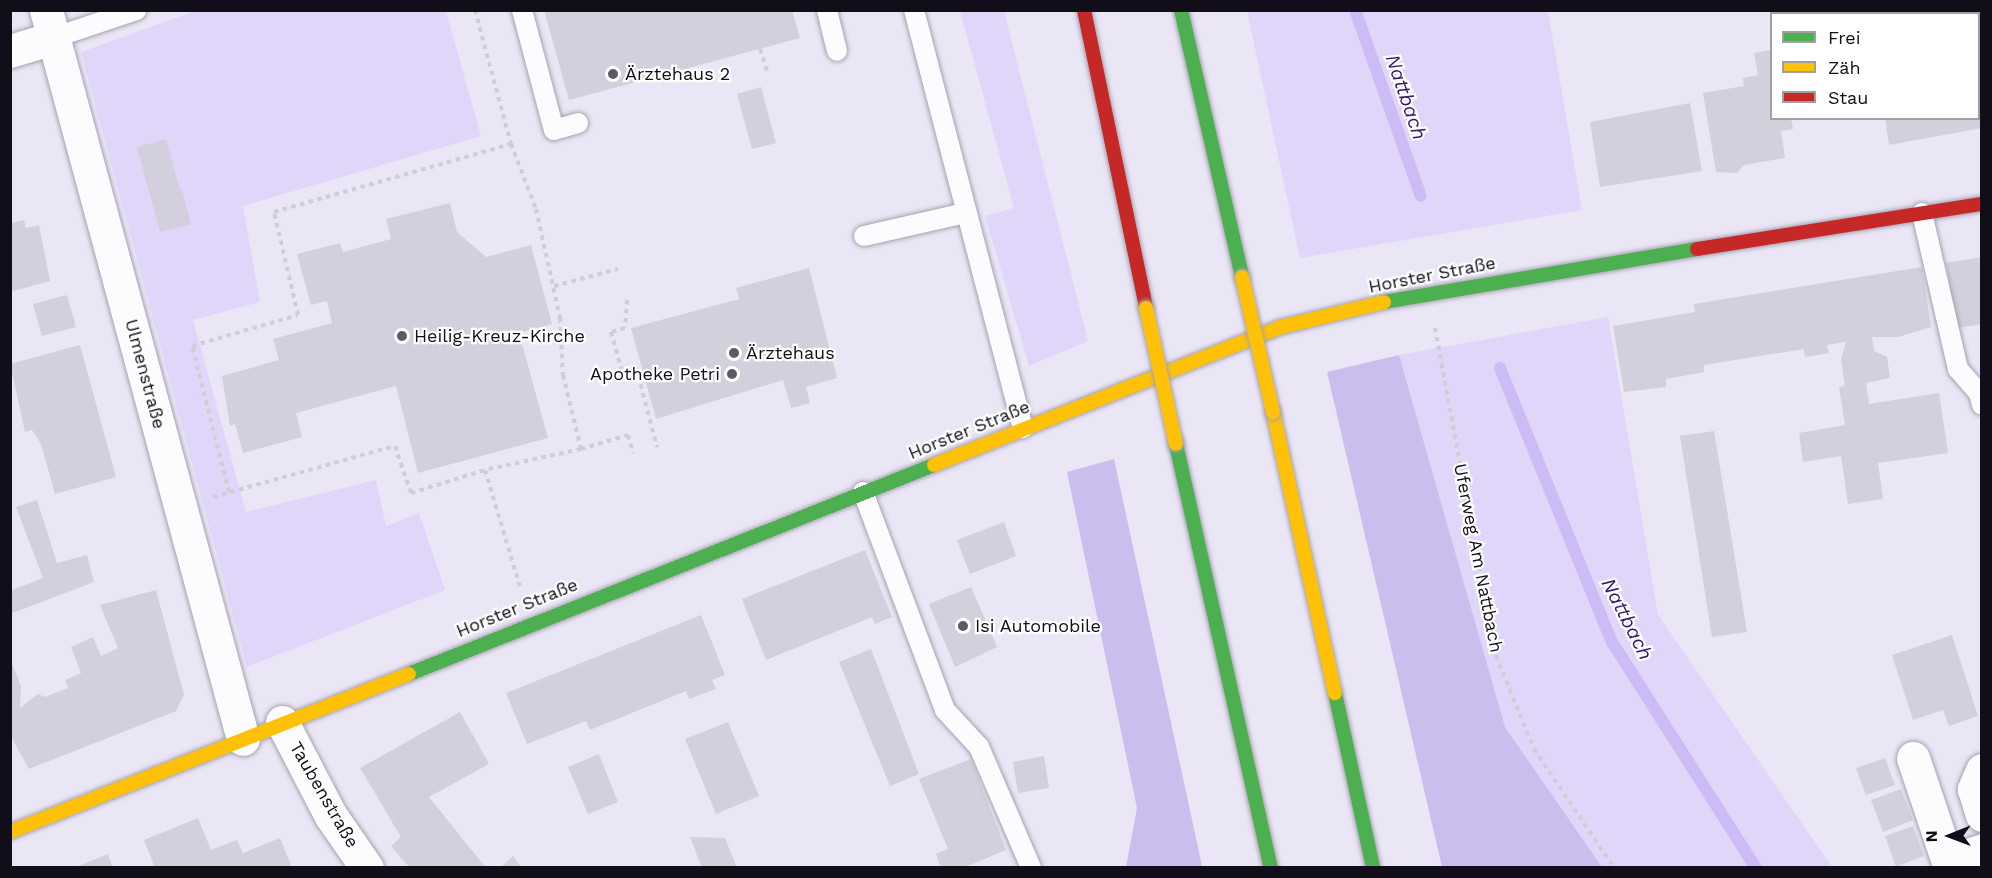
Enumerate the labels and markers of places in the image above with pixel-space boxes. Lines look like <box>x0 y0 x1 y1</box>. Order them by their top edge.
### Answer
place label: Ärztehaus 2 <box>625 63 730 85</box>
marker: Ärztehaus 2 <box>606 67 620 81</box>
place label: Heilig-Kreuz-Kirche <box>414 325 585 347</box>
marker: Heilig-Kreuz-Kirche <box>395 329 409 343</box>
place label: Ärztehaus <box>746 342 835 364</box>
marker: Ärztehaus <box>727 346 741 360</box>
place label: Apotheke Petri <box>590 363 720 385</box>
marker: Apotheke Petri <box>725 367 739 381</box>
place label: Isi Automobile <box>975 615 1102 637</box>
marker: Isi Automobile <box>956 619 970 633</box>

